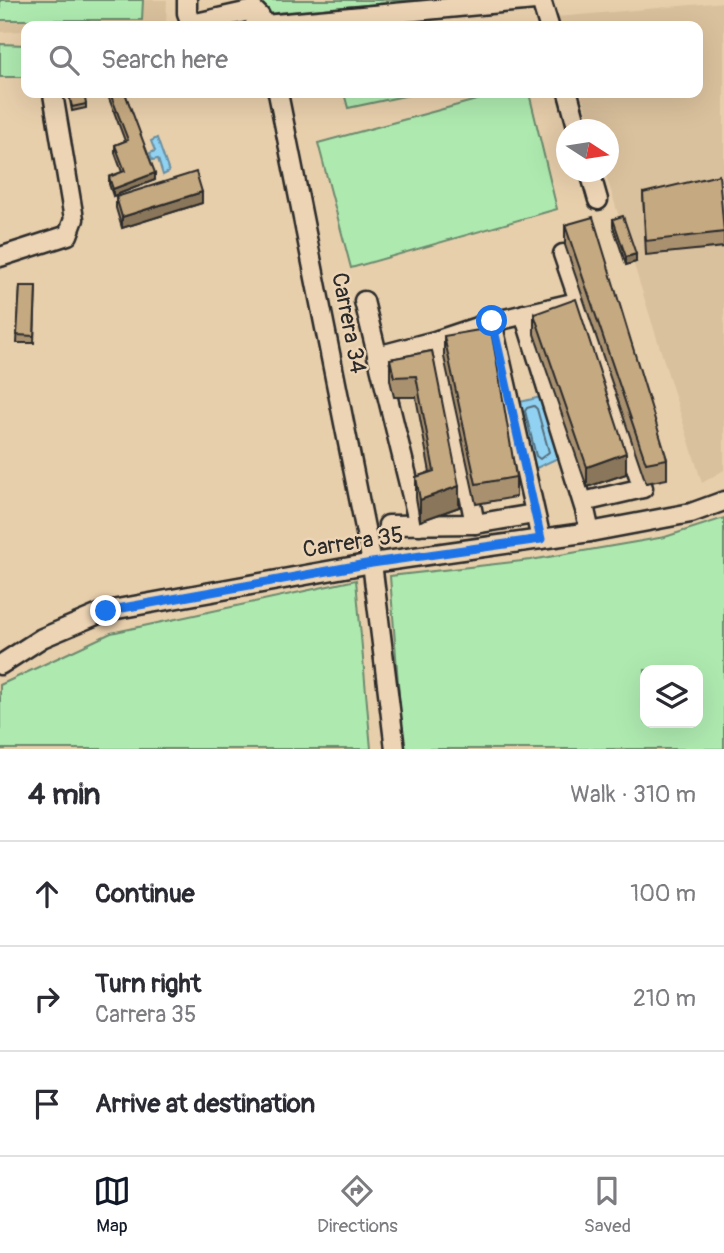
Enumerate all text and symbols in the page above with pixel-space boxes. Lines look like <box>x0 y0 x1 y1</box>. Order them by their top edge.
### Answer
search box <box>21 21 703 98</box>
icon: search <box>45 41 83 79</box>
text: Search here <box>101 44 228 76</box>
north arrow <box>556 119 619 182</box>
street label: Carrera 34 <box>325 270 373 376</box>
route start <box>476 305 507 336</box>
street label: Carrera 35 <box>301 520 405 564</box>
route end <box>90 595 121 626</box>
map controls <box>640 665 703 728</box>
button: layers <box>640 665 703 728</box>
text: 4 min <box>28 776 101 813</box>
text: Walk · 310 m <box>570 780 696 809</box>
icon: ahead <box>28 875 66 913</box>
text: Continue <box>95 878 195 910</box>
text: 100 m <box>630 879 696 908</box>
text: Turn right <box>95 968 201 1000</box>
icon: right <box>28 980 66 1018</box>
text: 210 m <box>633 984 696 1013</box>
text: Carrera 35 <box>95 1000 196 1029</box>
icon: arrive <box>28 1085 66 1123</box>
text: Arrive at destination <box>95 1088 315 1120</box>
tab: Map <box>93 1172 131 1238</box>
tab: Directions <box>317 1172 398 1238</box>
tab: Saved <box>584 1172 631 1238</box>

